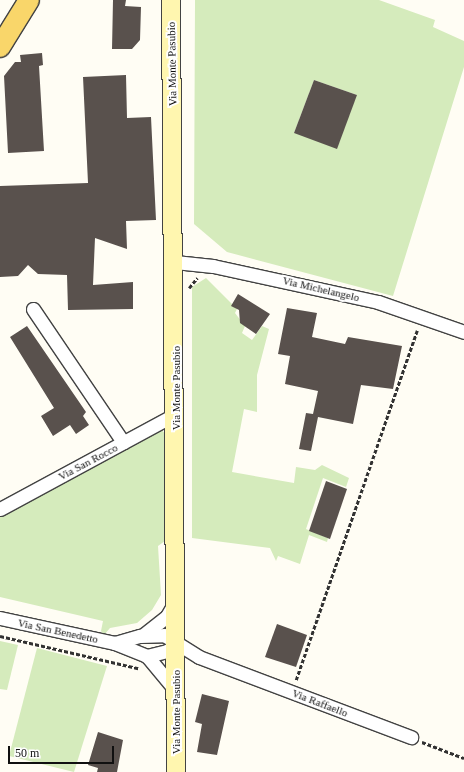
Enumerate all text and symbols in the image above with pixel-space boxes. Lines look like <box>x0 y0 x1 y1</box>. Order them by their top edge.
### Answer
street label: Via Monte Pasubio <box>165 22 179 106</box>
street label: Via Michelangelo <box>281 274 361 304</box>
street label: Via Monte Pasubio <box>169 346 183 430</box>
street label: Via San Rocco <box>56 441 120 483</box>
street label: Via San Benedetto <box>17 616 99 646</box>
street label: Via Monte Pasubio <box>169 670 183 754</box>
street label: Via Raffaello <box>290 686 350 720</box>
scale bar <box>10 738 116 764</box>
text: 50 m <box>15 746 39 760</box>

